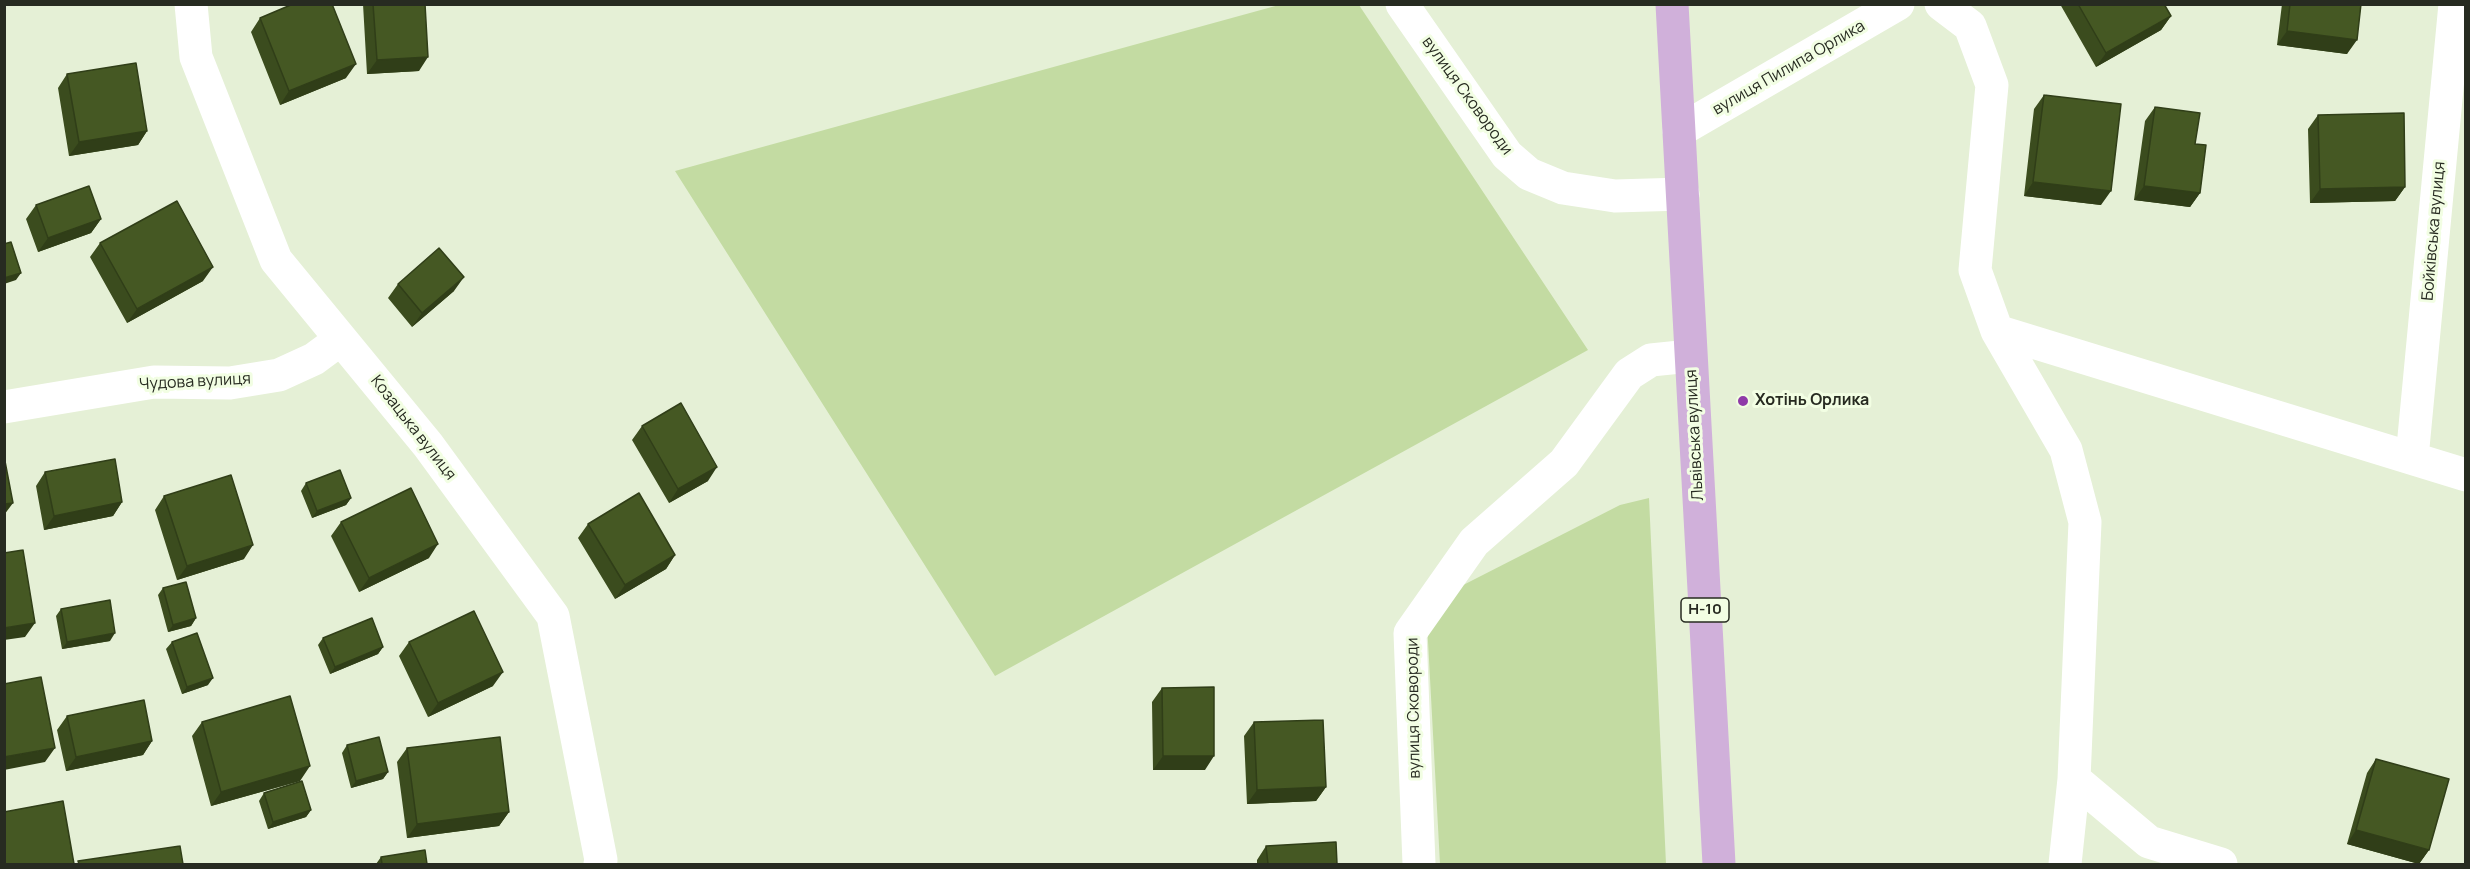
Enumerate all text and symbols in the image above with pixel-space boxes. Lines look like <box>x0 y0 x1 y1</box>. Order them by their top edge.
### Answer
street label: вулиця Пилипа Орлика <box>1709 16 1869 120</box>
street label: вулиця Сковороди <box>1418 33 1516 159</box>
street label: Бойківська вулиця <box>2418 161 2450 301</box>
street label: Чудова вулиця <box>139 369 251 395</box>
street label: Львівська вулиця <box>1682 369 1708 501</box>
street label: Козацька вулиця <box>366 372 460 484</box>
place label: Хотінь Орлика <box>1755 391 1869 411</box>
marker: Хотінь Орлика <box>1736 394 1750 408</box>
road number: Н-10 <box>1681 598 1729 622</box>
street label: вулиця Сковороди <box>1403 637 1425 779</box>

